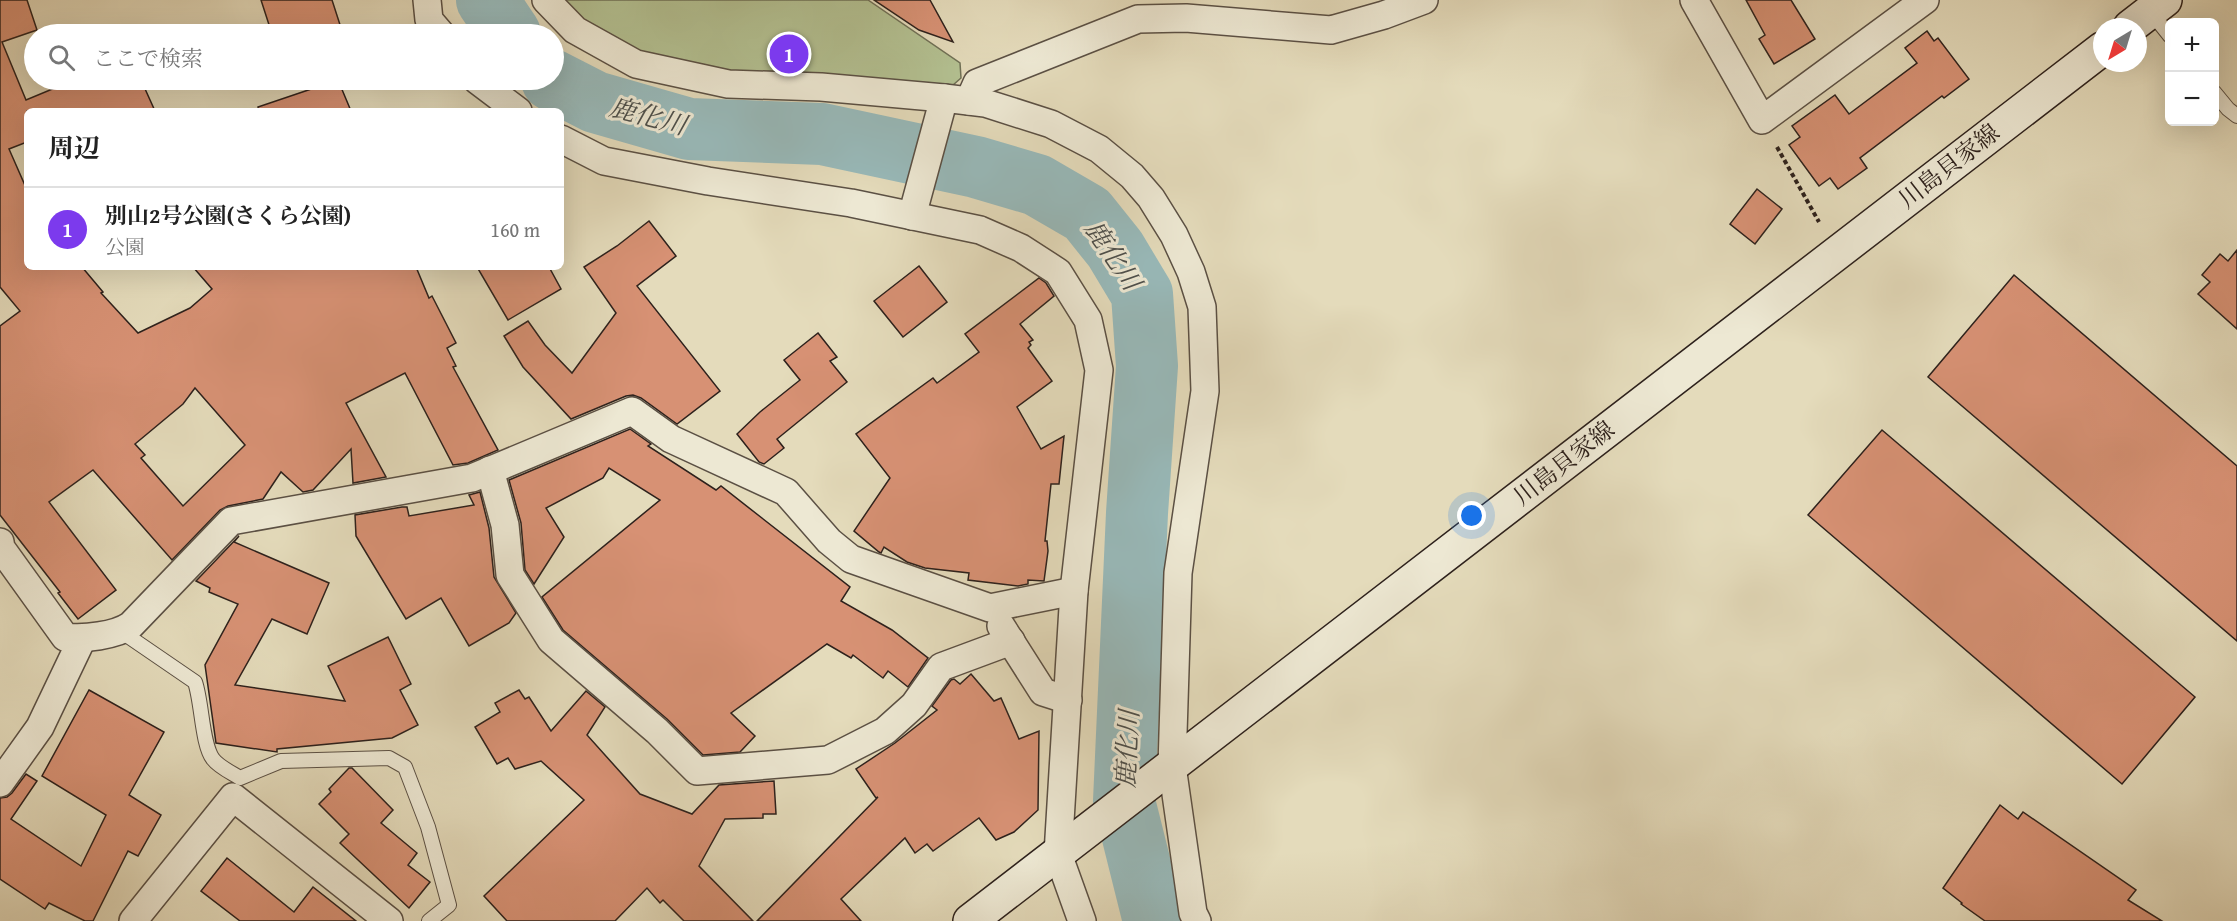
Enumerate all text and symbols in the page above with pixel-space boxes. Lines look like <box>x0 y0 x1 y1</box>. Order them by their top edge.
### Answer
north arrow <box>2093 18 2147 72</box>
map controls <box>2165 18 2219 126</box>
button: + <box>2165 18 2219 72</box>
search box <box>24 24 564 90</box>
pin: 1 <box>770 32 808 76</box>
icon: search <box>45 41 78 74</box>
text: ここで検索 <box>93 42 203 74</box>
button: − <box>2165 72 2219 126</box>
water label: 鹿化川 <box>605 87 694 145</box>
street label: 川島貝家線 <box>1891 115 2007 216</box>
text: 周辺 <box>48 128 100 167</box>
text: 別山2号公園(さくら公園) <box>105 199 351 231</box>
water label: 鹿化川 <box>1075 211 1153 300</box>
text: 1 <box>62 215 73 244</box>
text: 160 m <box>490 215 540 244</box>
text: 公園 <box>105 232 145 261</box>
street label: 川島貝家線 <box>1506 412 1622 513</box>
your location <box>1457 501 1486 530</box>
water label: 鹿化川 <box>1105 706 1148 789</box>

